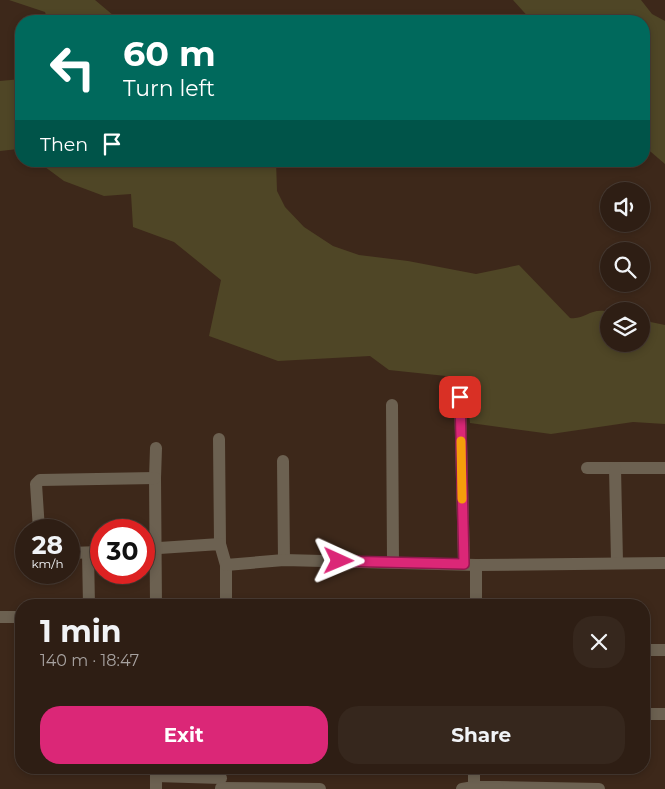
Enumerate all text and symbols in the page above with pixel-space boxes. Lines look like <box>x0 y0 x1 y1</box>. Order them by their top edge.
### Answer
text: 60 m <box>123 32 216 75</box>
icon: left <box>40 35 105 100</box>
text: Turn left <box>123 75 215 102</box>
icon: arrive <box>98 130 126 158</box>
text: Then <box>40 133 88 156</box>
map controls <box>600 182 650 352</box>
button: sound <box>600 182 650 232</box>
button: search <box>600 242 650 292</box>
button: layers <box>600 302 650 352</box>
pin <box>439 376 481 418</box>
icon: arrive <box>446 383 474 411</box>
speed limit sign: 30 <box>90 519 155 584</box>
text: 28 <box>32 530 63 560</box>
position arrow <box>312 534 364 586</box>
text: km/h <box>31 556 64 571</box>
text: 1 min <box>40 613 121 650</box>
button: close <box>573 616 625 668</box>
text: 140 m · 18:47 <box>40 651 139 670</box>
button: Exit <box>40 706 328 764</box>
button: Share <box>338 706 625 764</box>

